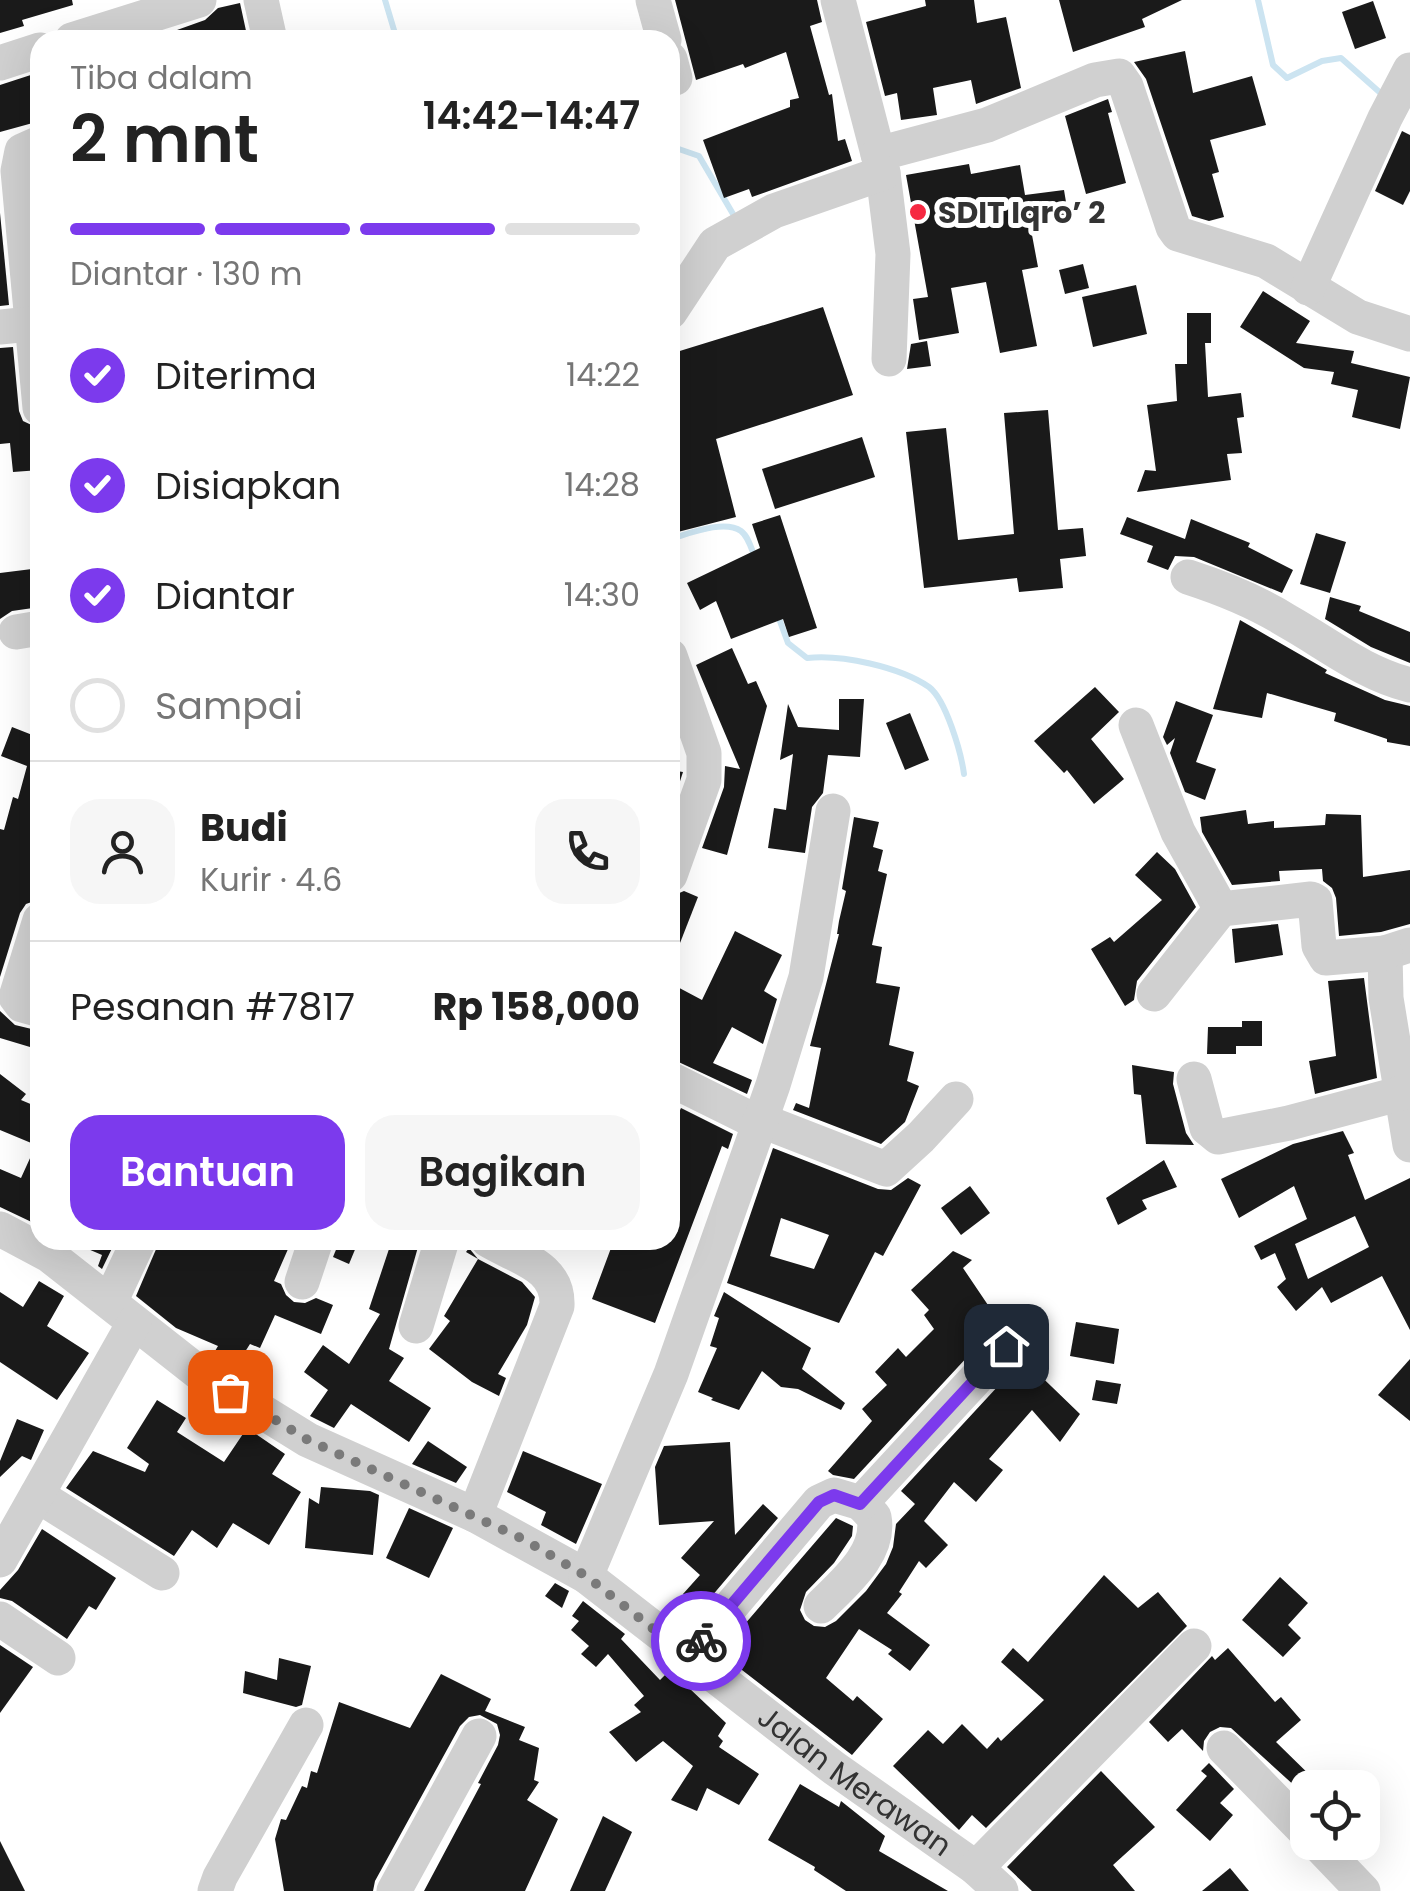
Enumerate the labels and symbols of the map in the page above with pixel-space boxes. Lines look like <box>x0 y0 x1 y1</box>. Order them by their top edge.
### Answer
place label: SDIT Iqro’ 2 <box>938 191 1105 234</box>
marker: SDIT Iqro’ 2 <box>907 201 929 223</box>
pin <box>964 1304 1049 1389</box>
pin <box>188 1350 273 1435</box>
courier <box>651 1591 751 1691</box>
street label: Jalan Merawan <box>749 1695 961 1866</box>

